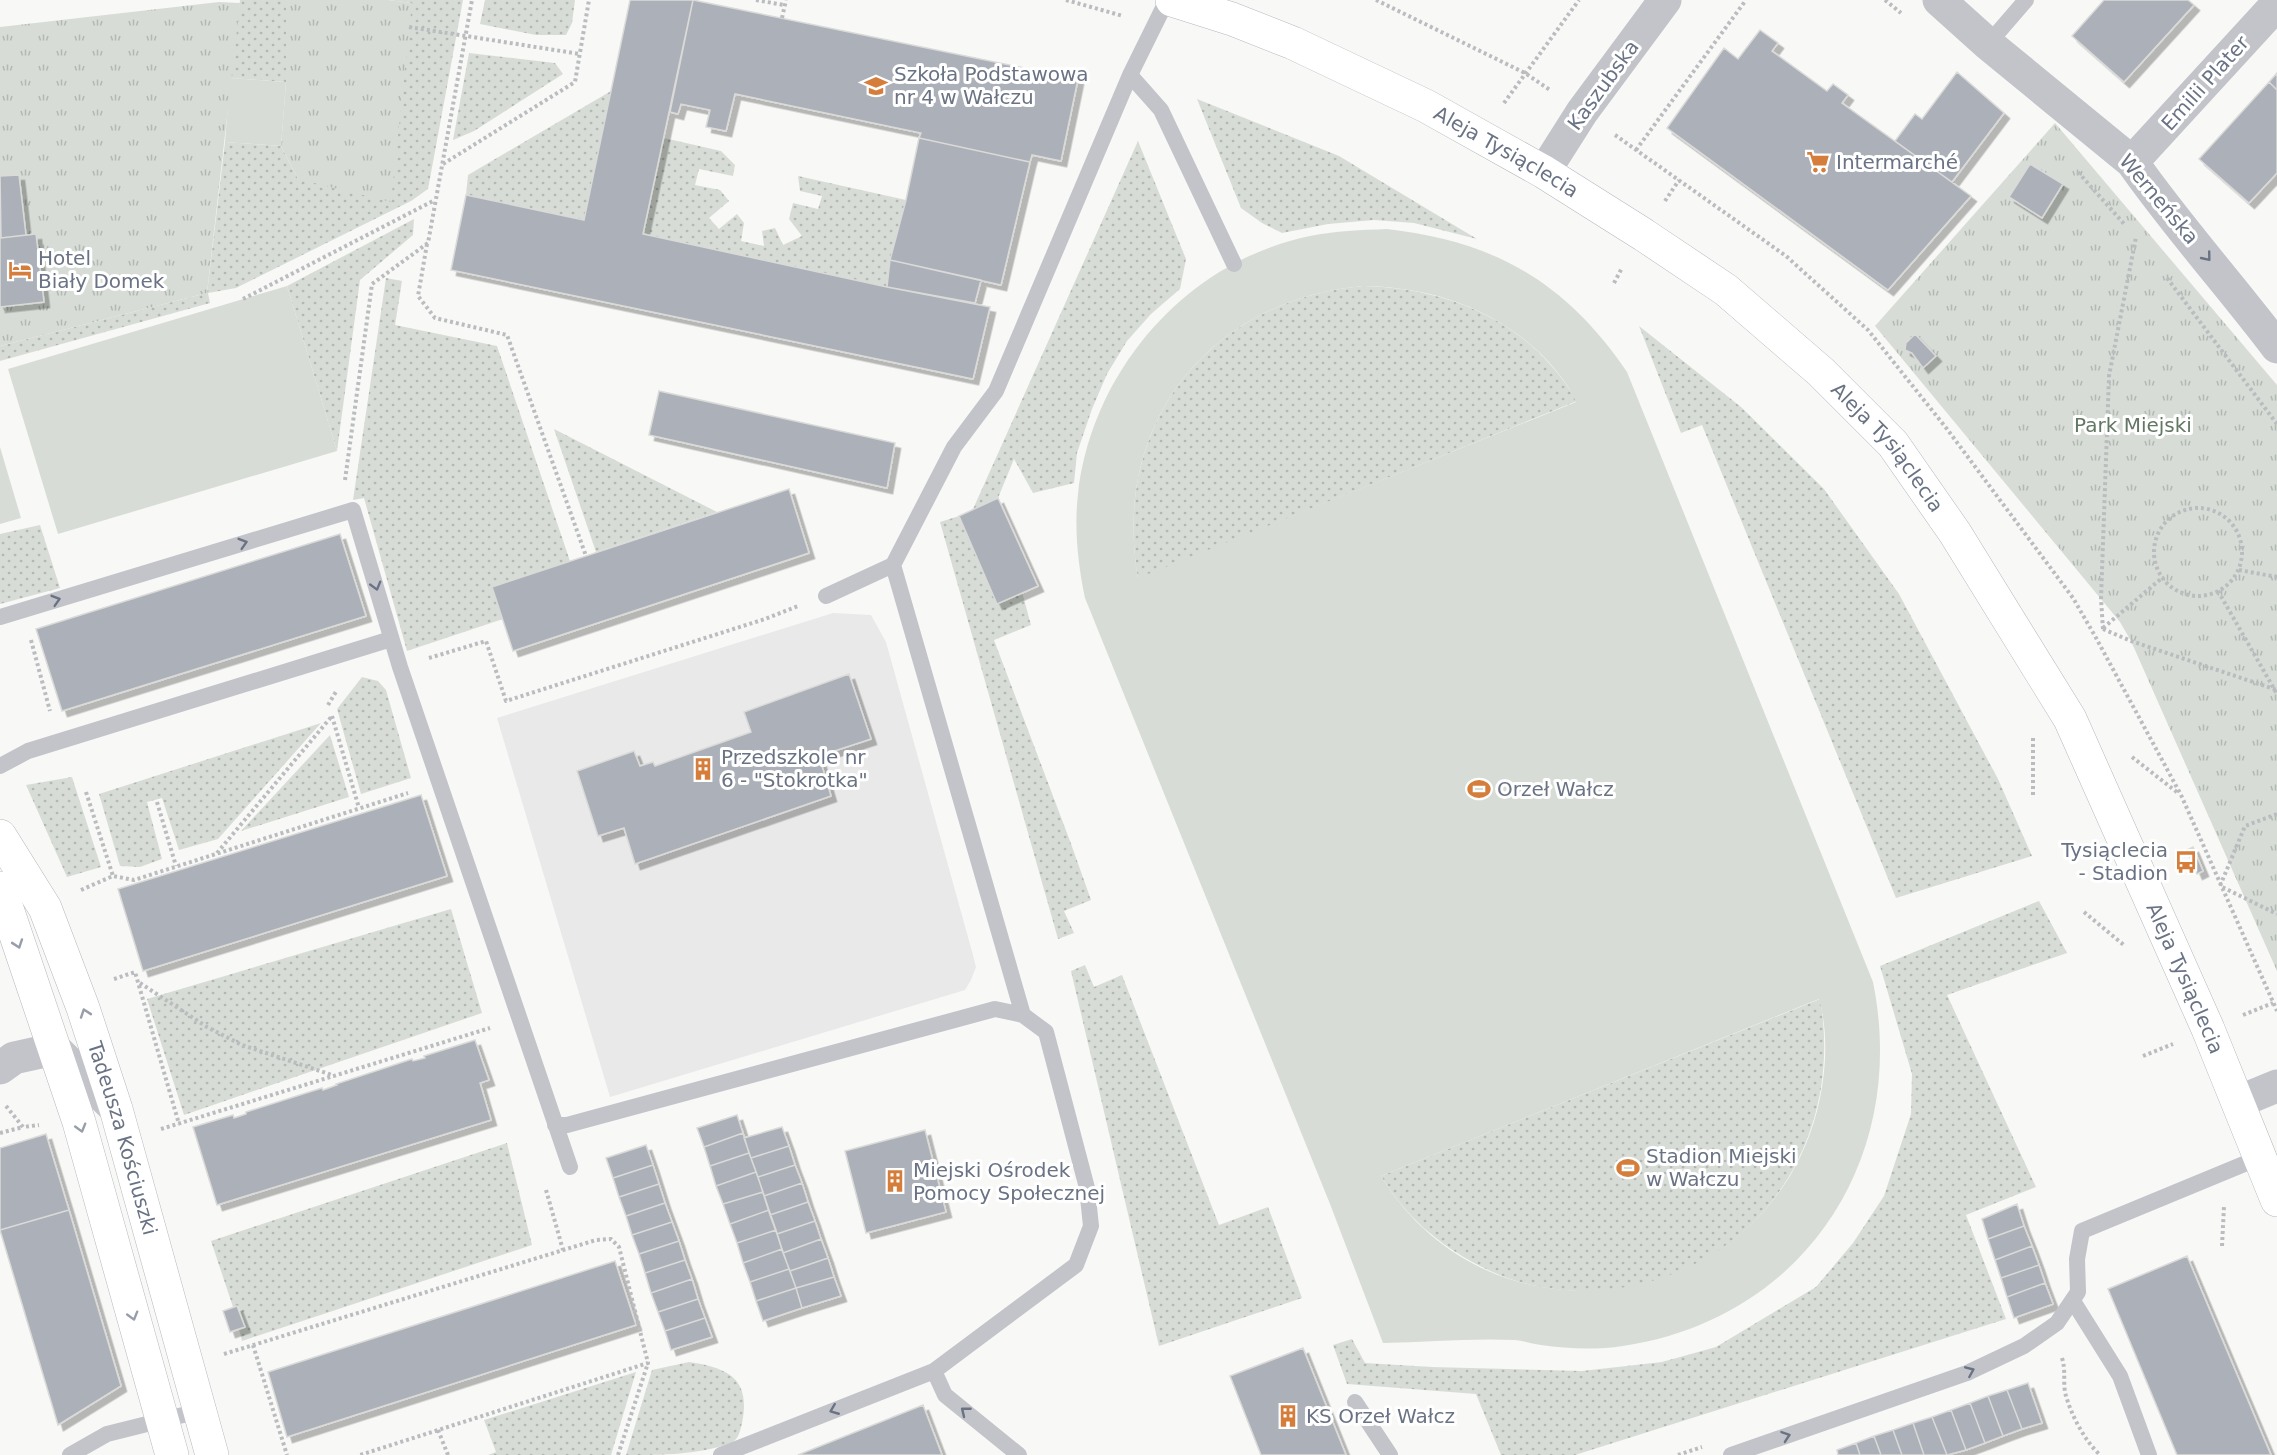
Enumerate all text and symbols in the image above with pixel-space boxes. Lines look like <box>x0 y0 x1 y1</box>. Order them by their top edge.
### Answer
street label: Emilii Plater <box>2156 30 2254 135</box>
street label: Kaszubska <box>1562 35 1644 135</box>
place label: Szkoła Podstawowa nr 4 w Wałczu <box>894 62 1089 109</box>
school or university icon: Szkoła Podstawowa nr 4 w Wałczu <box>863 73 889 99</box>
street label: Aleja Tysiąclecia <box>1430 101 1583 203</box>
supermarket icon: Intermarché <box>1805 149 1831 175</box>
street label: Werneńska <box>2114 149 2204 249</box>
place label: Intermarché <box>1836 150 1958 174</box>
place label: Hotel Biały Domek <box>38 246 165 293</box>
one-way arrow <box>2200 251 2211 262</box>
hotel icon: Hotel Biały Domek <box>7 257 33 283</box>
street label: Aleja Tysiąclecia <box>1826 377 1949 517</box>
park label: Park Miejski <box>2074 413 2192 437</box>
one-way arrow <box>237 538 248 550</box>
one-way arrow <box>369 580 381 590</box>
one-way arrow <box>50 595 61 607</box>
place label: Przedszkole nr 6 - "Stokrotka" <box>721 745 868 792</box>
building icon: Przedszkole nr 6 - "Stokrotka" <box>690 756 716 782</box>
sports icon: Orzeł Wałcz <box>1466 776 1492 802</box>
place label: Orzeł Wałcz <box>1497 777 1614 801</box>
place label: Tysiąclecia - Stadion <box>2060 838 2168 885</box>
bus stop icon: Tysiąclecia - Stadion <box>2173 849 2199 875</box>
street label: Aleja Tysiąclecia <box>2141 899 2229 1057</box>
one-way arrow <box>11 938 24 949</box>
one-way arrow <box>79 1008 92 1019</box>
street label: Tadeusza Kościuszki <box>82 1037 162 1238</box>
one-way arrow <box>74 1122 86 1133</box>
place label: Stadion Miejski w Wałczu <box>1646 1144 1797 1191</box>
sports icon: Stadion Miejski w Wałczu <box>1615 1155 1641 1181</box>
place label: Miejski Ośrodek Pomocy Społecznej <box>913 1158 1105 1205</box>
building icon: Miejski Ośrodek Pomocy Społecznej <box>882 1168 908 1194</box>
one-way arrow <box>126 1310 138 1321</box>
one-way arrow <box>1963 1366 1974 1378</box>
one-way arrow <box>830 1403 841 1415</box>
building icon: KS Orzeł Wałcz <box>1275 1403 1301 1429</box>
place label: KS Orzeł Wałcz <box>1306 1404 1455 1428</box>
one-way arrow <box>961 1408 972 1419</box>
one-way arrow <box>1780 1430 1791 1443</box>

